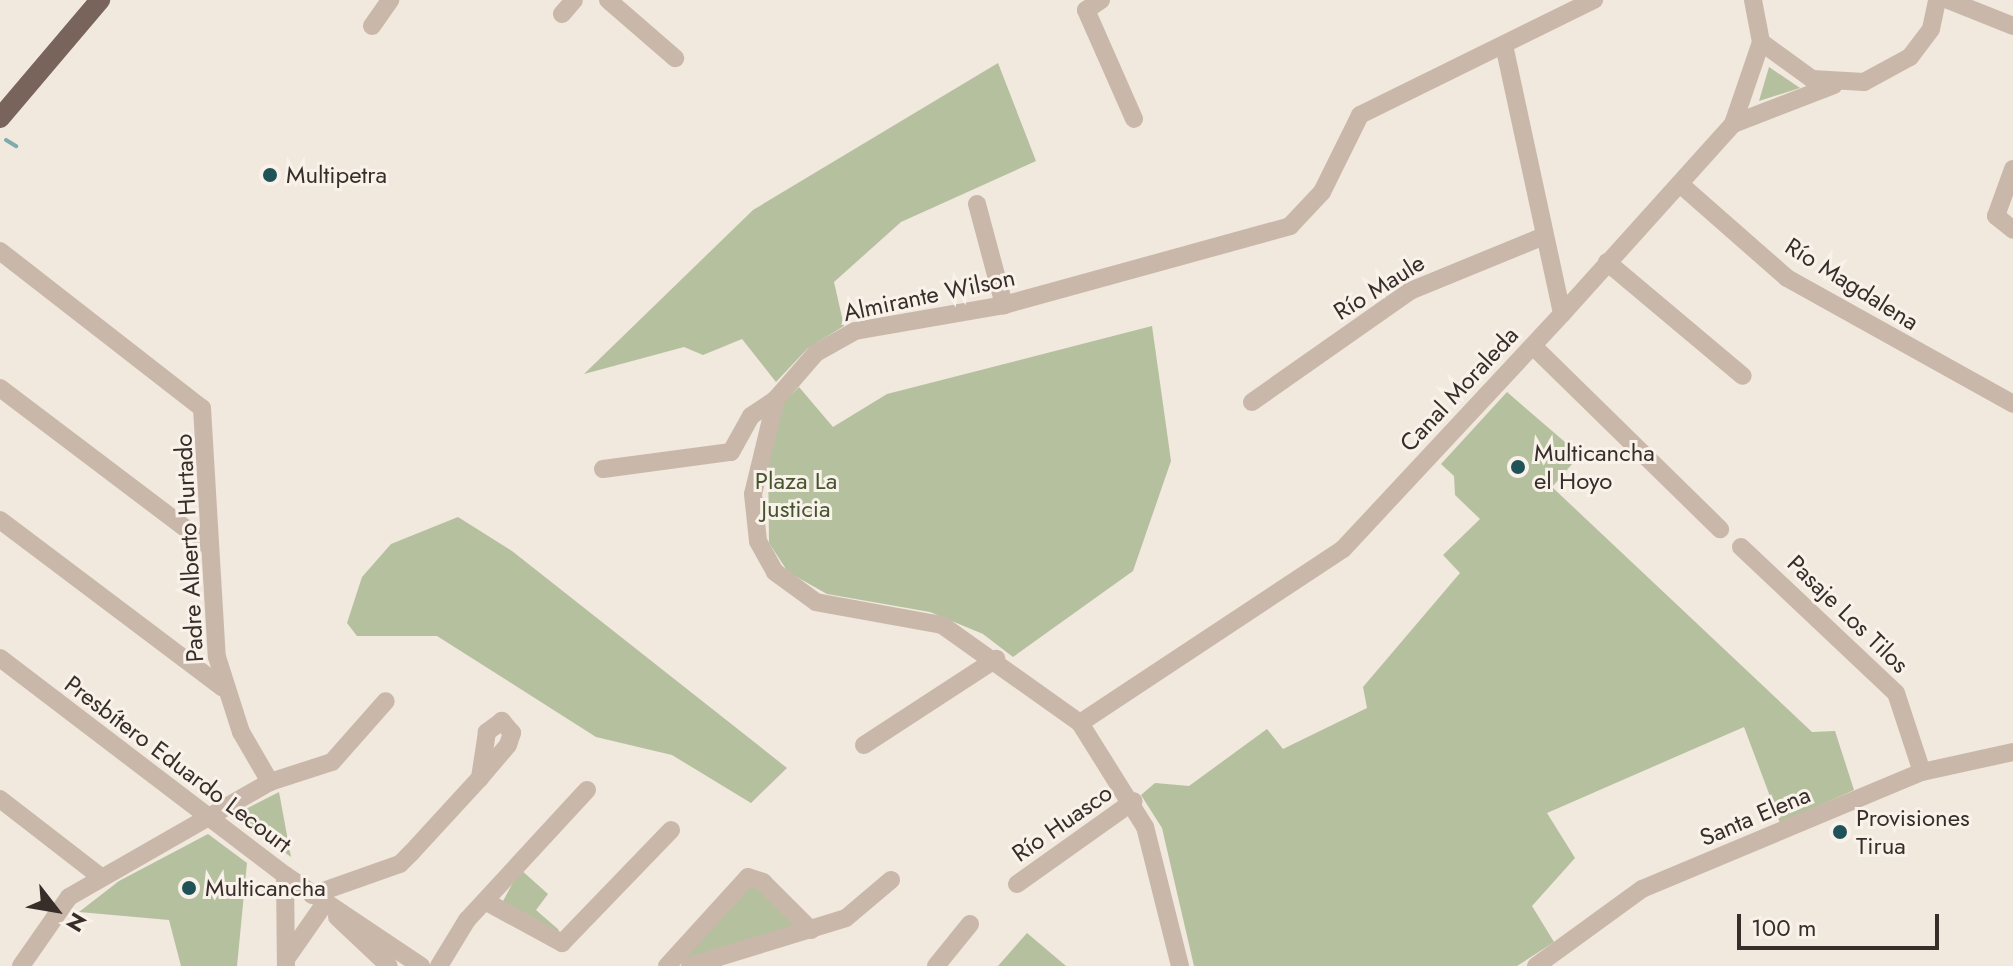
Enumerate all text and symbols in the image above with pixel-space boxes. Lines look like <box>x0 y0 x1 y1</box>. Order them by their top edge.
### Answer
place label: Multipetra <box>286 161 387 189</box>
marker: Multipetra <box>261 166 279 184</box>
street label: Río Magdalena <box>1780 232 1924 336</box>
street label: Río Maule <box>1328 248 1430 326</box>
street label: Almirante Wilson <box>840 263 1018 327</box>
street label: Canal Moraleda <box>1394 321 1524 457</box>
street label: Padre Alberto Hurtado <box>169 433 209 663</box>
place label: Multicancha el Hoyo <box>1534 439 1655 495</box>
marker: Multicancha el Hoyo <box>1509 458 1527 476</box>
park label: Plaza La Justicia <box>755 467 837 523</box>
street label: Pasaje Los Tilos <box>1781 549 1915 679</box>
street label: Presbítero Eduardo Lecourt <box>59 669 297 859</box>
street label: Río Huasco <box>1006 778 1118 868</box>
street label: Santa Elena <box>1696 780 1814 852</box>
place label: Provisiones Tirua <box>1856 804 1970 860</box>
marker: Provisiones Tirua <box>1831 823 1849 841</box>
north arrow <box>16 870 96 950</box>
place label: Multicancha <box>205 874 326 902</box>
marker: Multicancha <box>180 879 198 897</box>
scale bar <box>1741 898 1943 948</box>
text: N <box>58 907 95 938</box>
text: 100 m <box>1751 910 1817 945</box>

